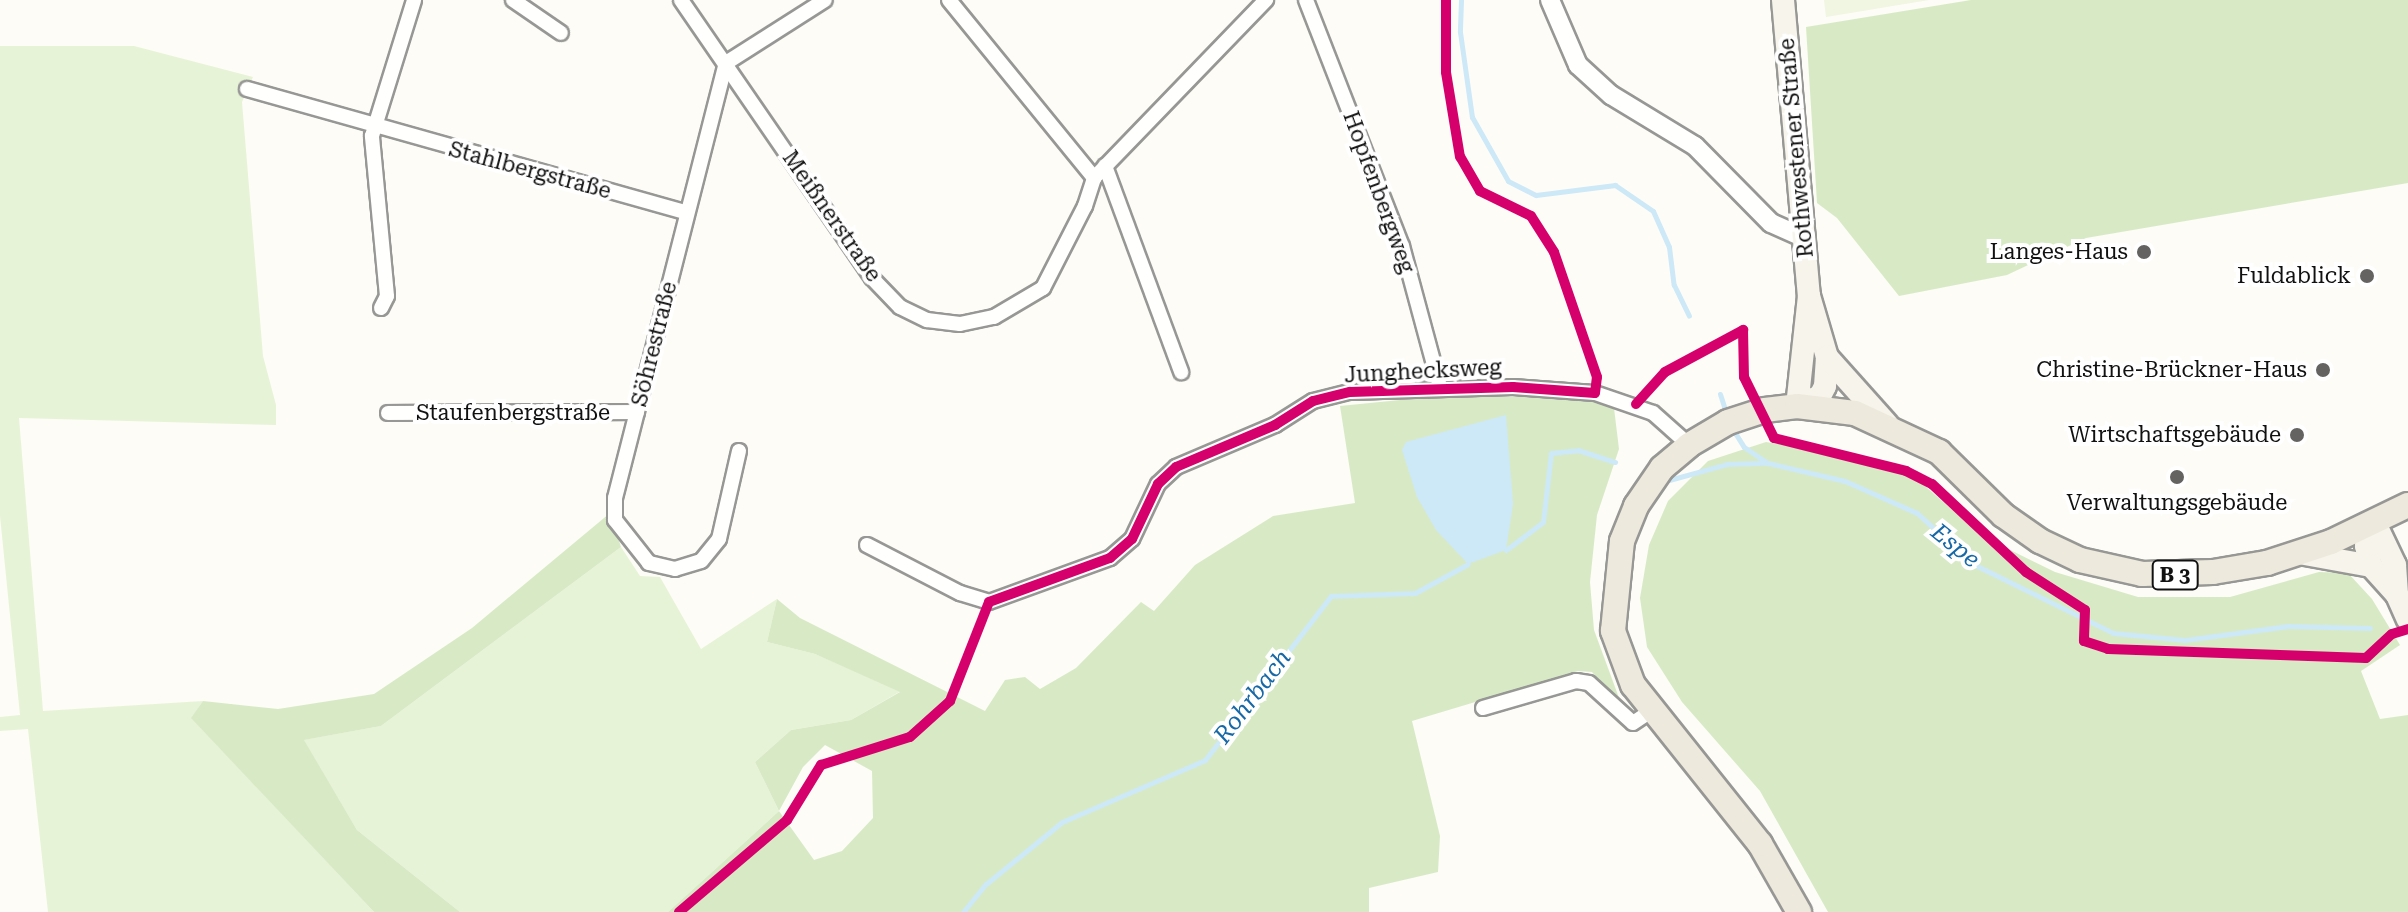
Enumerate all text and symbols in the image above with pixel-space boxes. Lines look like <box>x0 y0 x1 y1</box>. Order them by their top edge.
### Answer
street label: Rothwestener Straße <box>1773 37 1819 259</box>
street label: Hopfenbergweg <box>1338 108 1420 276</box>
street label: Stahlbergstraße <box>446 136 614 204</box>
street label: Meißnerstraße <box>777 145 887 287</box>
place label: Langes-Haus <box>1990 239 2128 265</box>
marker: Langes-Haus <box>2135 243 2153 261</box>
place label: Fuldablick <box>2237 263 2351 289</box>
marker: Fuldablick <box>2358 267 2376 285</box>
street label: Söhrestraße <box>626 279 682 409</box>
street label: Junghecksweg <box>1344 354 1502 388</box>
place label: Christine-Brückner-Haus <box>2036 357 2307 383</box>
marker: Christine-Brückner-Haus <box>2314 361 2332 379</box>
street label: Staufenbergstraße <box>416 400 610 426</box>
place label: Wirtschaftsgebäude <box>2068 422 2281 448</box>
marker: Wirtschaftsgebäude <box>2288 426 2306 444</box>
marker: Verwaltungsgebäude <box>2168 468 2186 486</box>
place label: Verwaltungsgebäude <box>2067 490 2287 516</box>
water label: Espe <box>1925 518 1985 574</box>
road number: B 3 <box>2151 559 2199 591</box>
water label: Rohrbach <box>1208 644 1298 750</box>

